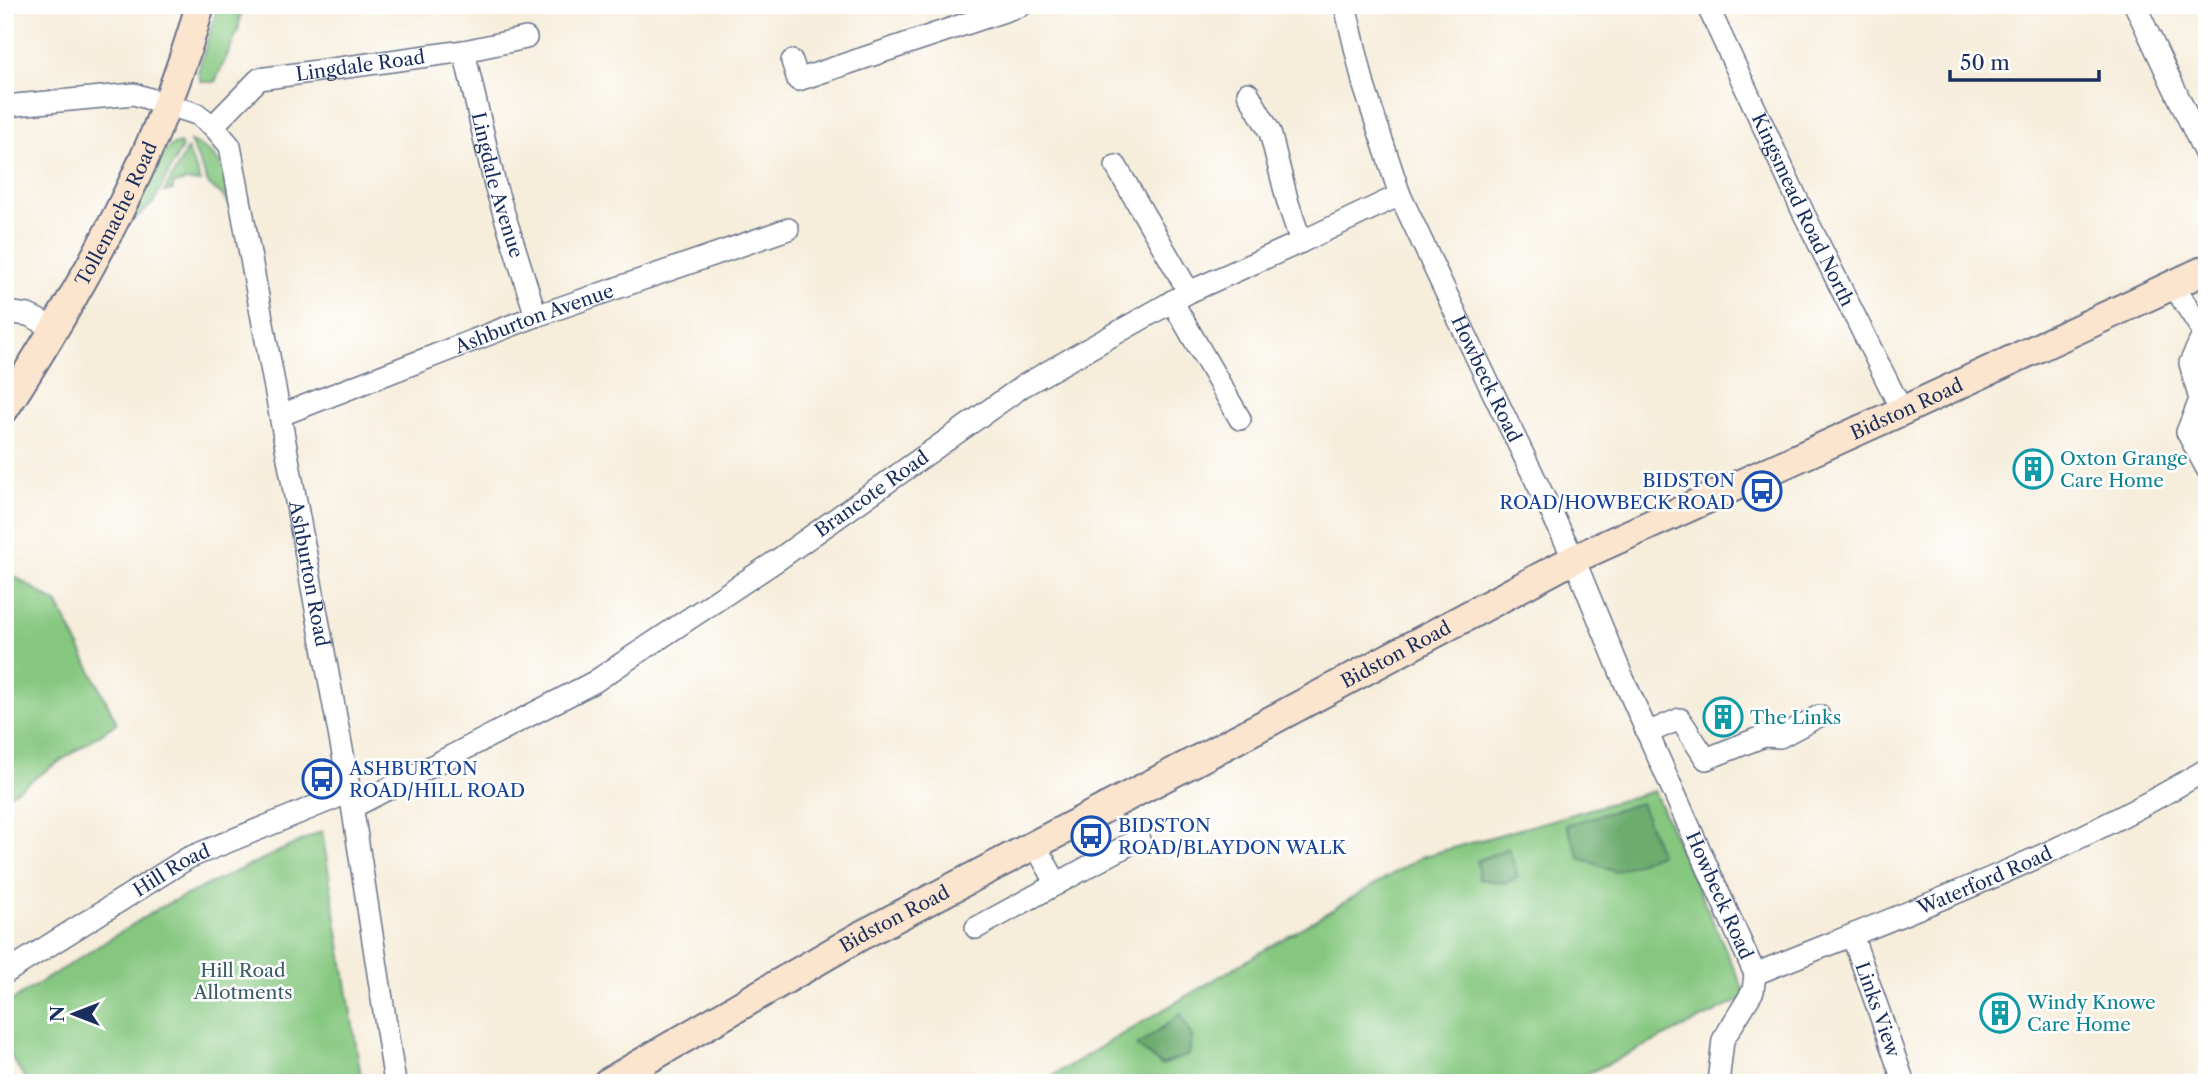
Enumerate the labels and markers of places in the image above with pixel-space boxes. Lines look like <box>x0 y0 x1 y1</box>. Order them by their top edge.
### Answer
place label: Oxton Grange Care Home <box>2060 447 2188 492</box>
building icon: Oxton Grange Care Home <box>2012 448 2054 490</box>
place label: BIDSTON ROAD/HOWBECK ROAD <box>1499 469 1735 514</box>
bus stop icon: BIDSTON ROAD/HOWBECK ROAD <box>1741 470 1783 512</box>
building icon: The Links <box>1702 696 1744 738</box>
place label: The Links <box>1750 706 1841 729</box>
place label: ASHBURTON ROAD/HILL ROAD <box>348 757 525 802</box>
bus stop icon: ASHBURTON ROAD/HILL ROAD <box>301 758 343 800</box>
place label: BIDSTON ROAD/BLAYDON WALK <box>1118 814 1348 859</box>
bus stop icon: BIDSTON ROAD/BLAYDON WALK <box>1070 815 1112 857</box>
place label: Windy Knowe Care Home <box>2026 991 2156 1036</box>
building icon: Windy Knowe Care Home <box>1979 992 2021 1034</box>

